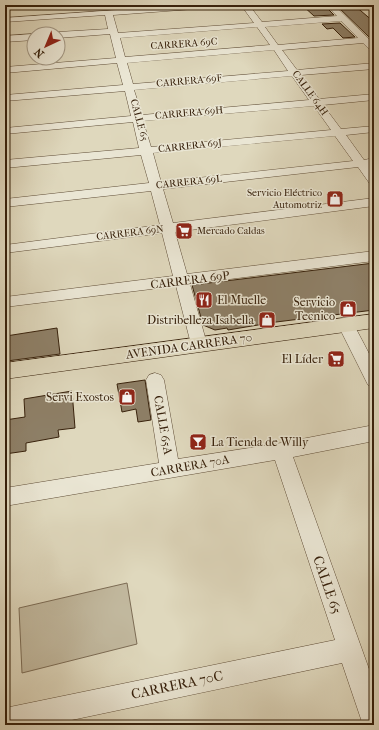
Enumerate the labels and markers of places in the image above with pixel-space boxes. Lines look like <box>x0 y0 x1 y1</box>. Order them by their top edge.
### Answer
place label: Servicio Eléctrico Automotriz <box>247 187 323 211</box>
shop icon: Servicio Eléctrico Automotriz <box>325 189 345 209</box>
supermarket icon: Mercado Caldas <box>174 221 194 241</box>
place label: Mercado Caldas <box>197 225 265 237</box>
restaurant icon: El Muelle <box>194 290 214 310</box>
place label: El Muelle <box>217 293 266 307</box>
place label: Servicio Tecnico <box>293 295 335 323</box>
shop icon: Servicio Tecnico <box>338 299 358 319</box>
shop icon: Distribelleza Isabella <box>257 310 277 330</box>
place label: Distribelleza Isabella <box>147 313 254 327</box>
supermarket icon: El Líder <box>326 349 346 369</box>
place label: El Líder <box>282 352 324 366</box>
shop icon: Servi Exostos <box>117 387 137 407</box>
place label: Servi Exostos <box>46 390 115 404</box>
bar icon: La Tienda de Willy <box>188 432 208 452</box>
place label: La Tienda de Willy <box>211 435 309 449</box>

